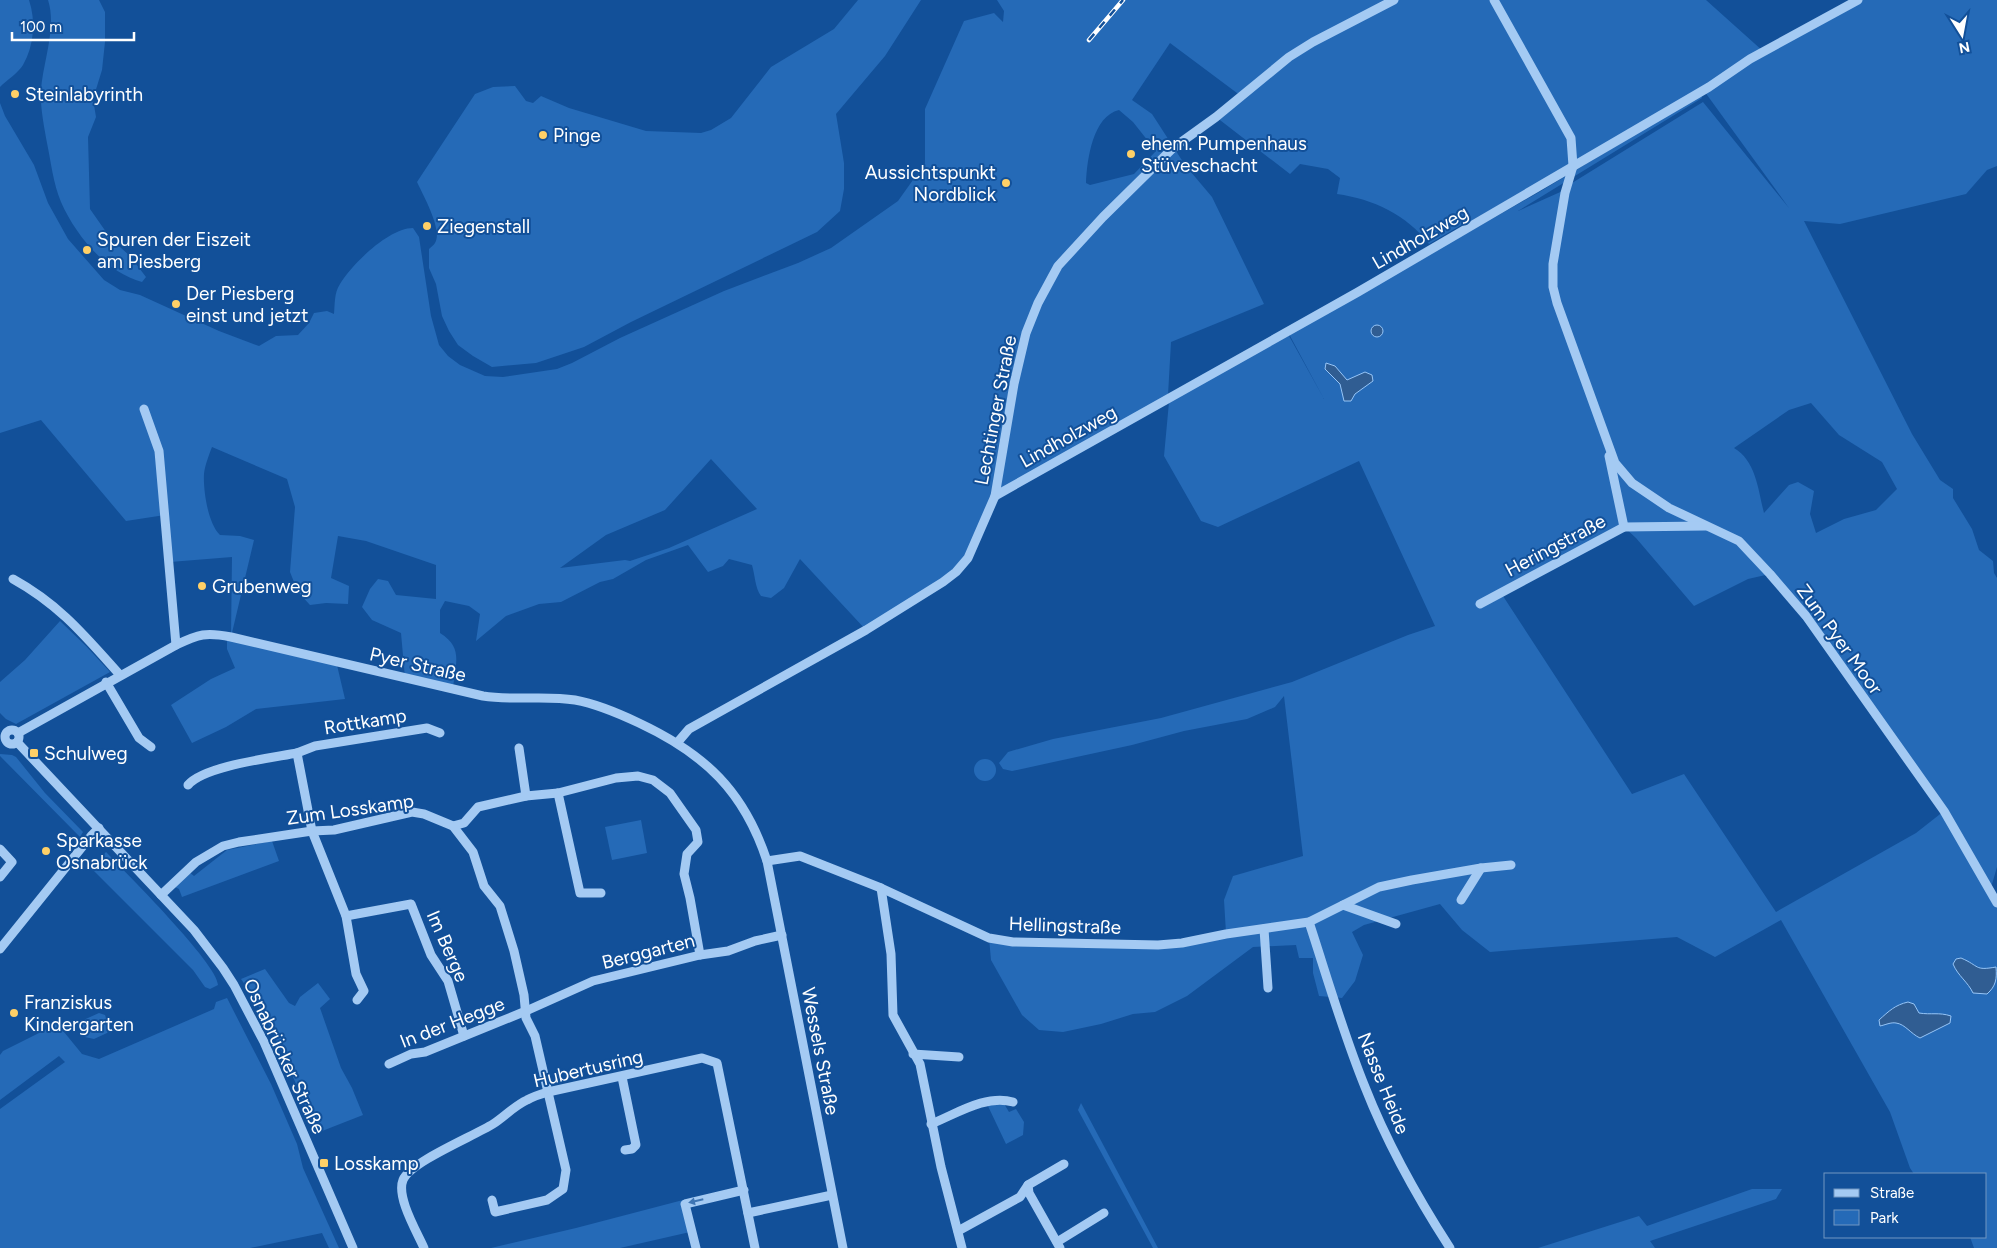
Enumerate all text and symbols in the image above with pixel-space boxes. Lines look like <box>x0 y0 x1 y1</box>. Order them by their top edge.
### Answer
scale bar <box>12 10 135 42</box>
north arrow <box>1937 10 1987 60</box>
text: 100 m <box>20 18 62 36</box>
text: N <box>1957 38 1971 57</box>
place label: Steinlabyrinth <box>25 83 143 106</box>
marker: Steinlabyrinth <box>9 88 21 100</box>
place label: Pinge <box>553 124 601 147</box>
marker: Pinge <box>537 129 549 141</box>
place label: ehem. Pumpenhaus Stüveschacht <box>1141 132 1307 177</box>
marker: ehem. Pumpenhaus Stüveschacht <box>1125 148 1137 160</box>
place label: Aussichtspunkt Nordblick <box>865 161 997 206</box>
marker: Aussichtspunkt Nordblick <box>1000 177 1012 189</box>
street label: Lindholzweg <box>1368 201 1472 274</box>
place label: Ziegenstall <box>437 215 530 238</box>
marker: Ziegenstall <box>421 220 433 232</box>
place label: Spuren der Eiszeit am Piesberg <box>97 228 251 273</box>
marker: Spuren der Eiszeit am Piesberg <box>81 244 93 256</box>
place label: Der Piesberg einst und jetzt <box>186 282 308 327</box>
marker: Der Piesberg einst und jetzt <box>170 298 182 310</box>
street label: Lechtinger Straße <box>970 333 1021 487</box>
street label: Lindholzweg <box>1016 400 1121 473</box>
street label: Heringstraße <box>1501 509 1609 582</box>
place label: Grubenweg <box>212 575 312 598</box>
marker: Grubenweg <box>196 580 208 592</box>
street label: Zum Pyer Moor <box>1792 580 1888 699</box>
street label: Pyer Straße <box>367 642 468 687</box>
street label: Rottkamp <box>322 704 408 739</box>
place label: Schulweg <box>44 742 128 765</box>
marker: Schulweg <box>28 747 40 759</box>
street label: Zum Losskamp <box>285 789 415 830</box>
place label: Sparkasse Osnabrück <box>56 829 148 874</box>
marker: Sparkasse Osnabrück <box>40 845 52 857</box>
street label: Im Berge <box>422 907 473 986</box>
street label: Hellingstraße <box>1008 912 1122 939</box>
street label: Berggarten <box>599 929 697 974</box>
street label: Osnabrücker Straße <box>238 975 331 1138</box>
street label: Wessels Straße <box>797 985 844 1117</box>
place label: Franziskus Kindergarten <box>24 991 134 1036</box>
street label: In der Hegge <box>397 992 508 1053</box>
marker: Franziskus Kindergarten <box>8 1007 20 1019</box>
street label: Nasse Heide <box>1353 1029 1414 1137</box>
street label: Hubertusring <box>531 1045 645 1092</box>
place label: Losskamp <box>334 1152 419 1175</box>
marker: Losskamp <box>318 1157 330 1169</box>
legend <box>1824 1173 1987 1238</box>
text: Straße <box>1870 1184 1914 1202</box>
one-way arrow <box>689 1197 704 1205</box>
text: Park <box>1870 1209 1899 1227</box>

